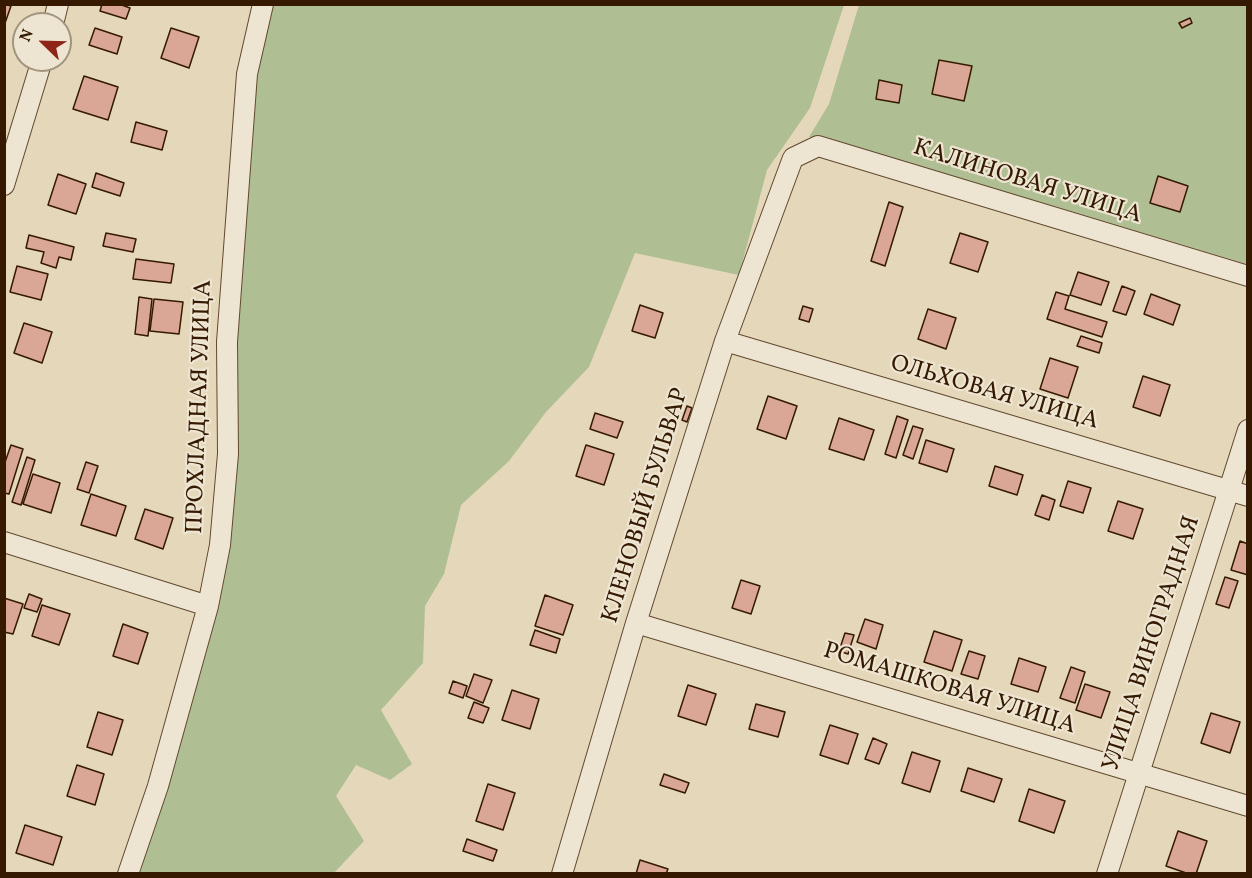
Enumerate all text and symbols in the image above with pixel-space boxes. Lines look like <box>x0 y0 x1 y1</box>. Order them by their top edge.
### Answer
north arrow <box>12 12 72 72</box>
text: N <box>15 26 40 45</box>
street label: КАЛИНОВАЯ УЛИЦА <box>909 135 1145 231</box>
street label: ПРОХЛАДНАЯ УЛИЦА <box>182 280 220 534</box>
street label: ОЛЬХОВАЯ УЛИЦА <box>887 351 1101 437</box>
street label: КЛЕНОВЫЙ БУЛЬВАР <box>598 385 696 627</box>
street label: УЛИЦА ВИНОГРАДНАЯ <box>1098 513 1208 775</box>
street label: РОМАШКОВАЯ УЛИЦА <box>819 638 1079 742</box>

